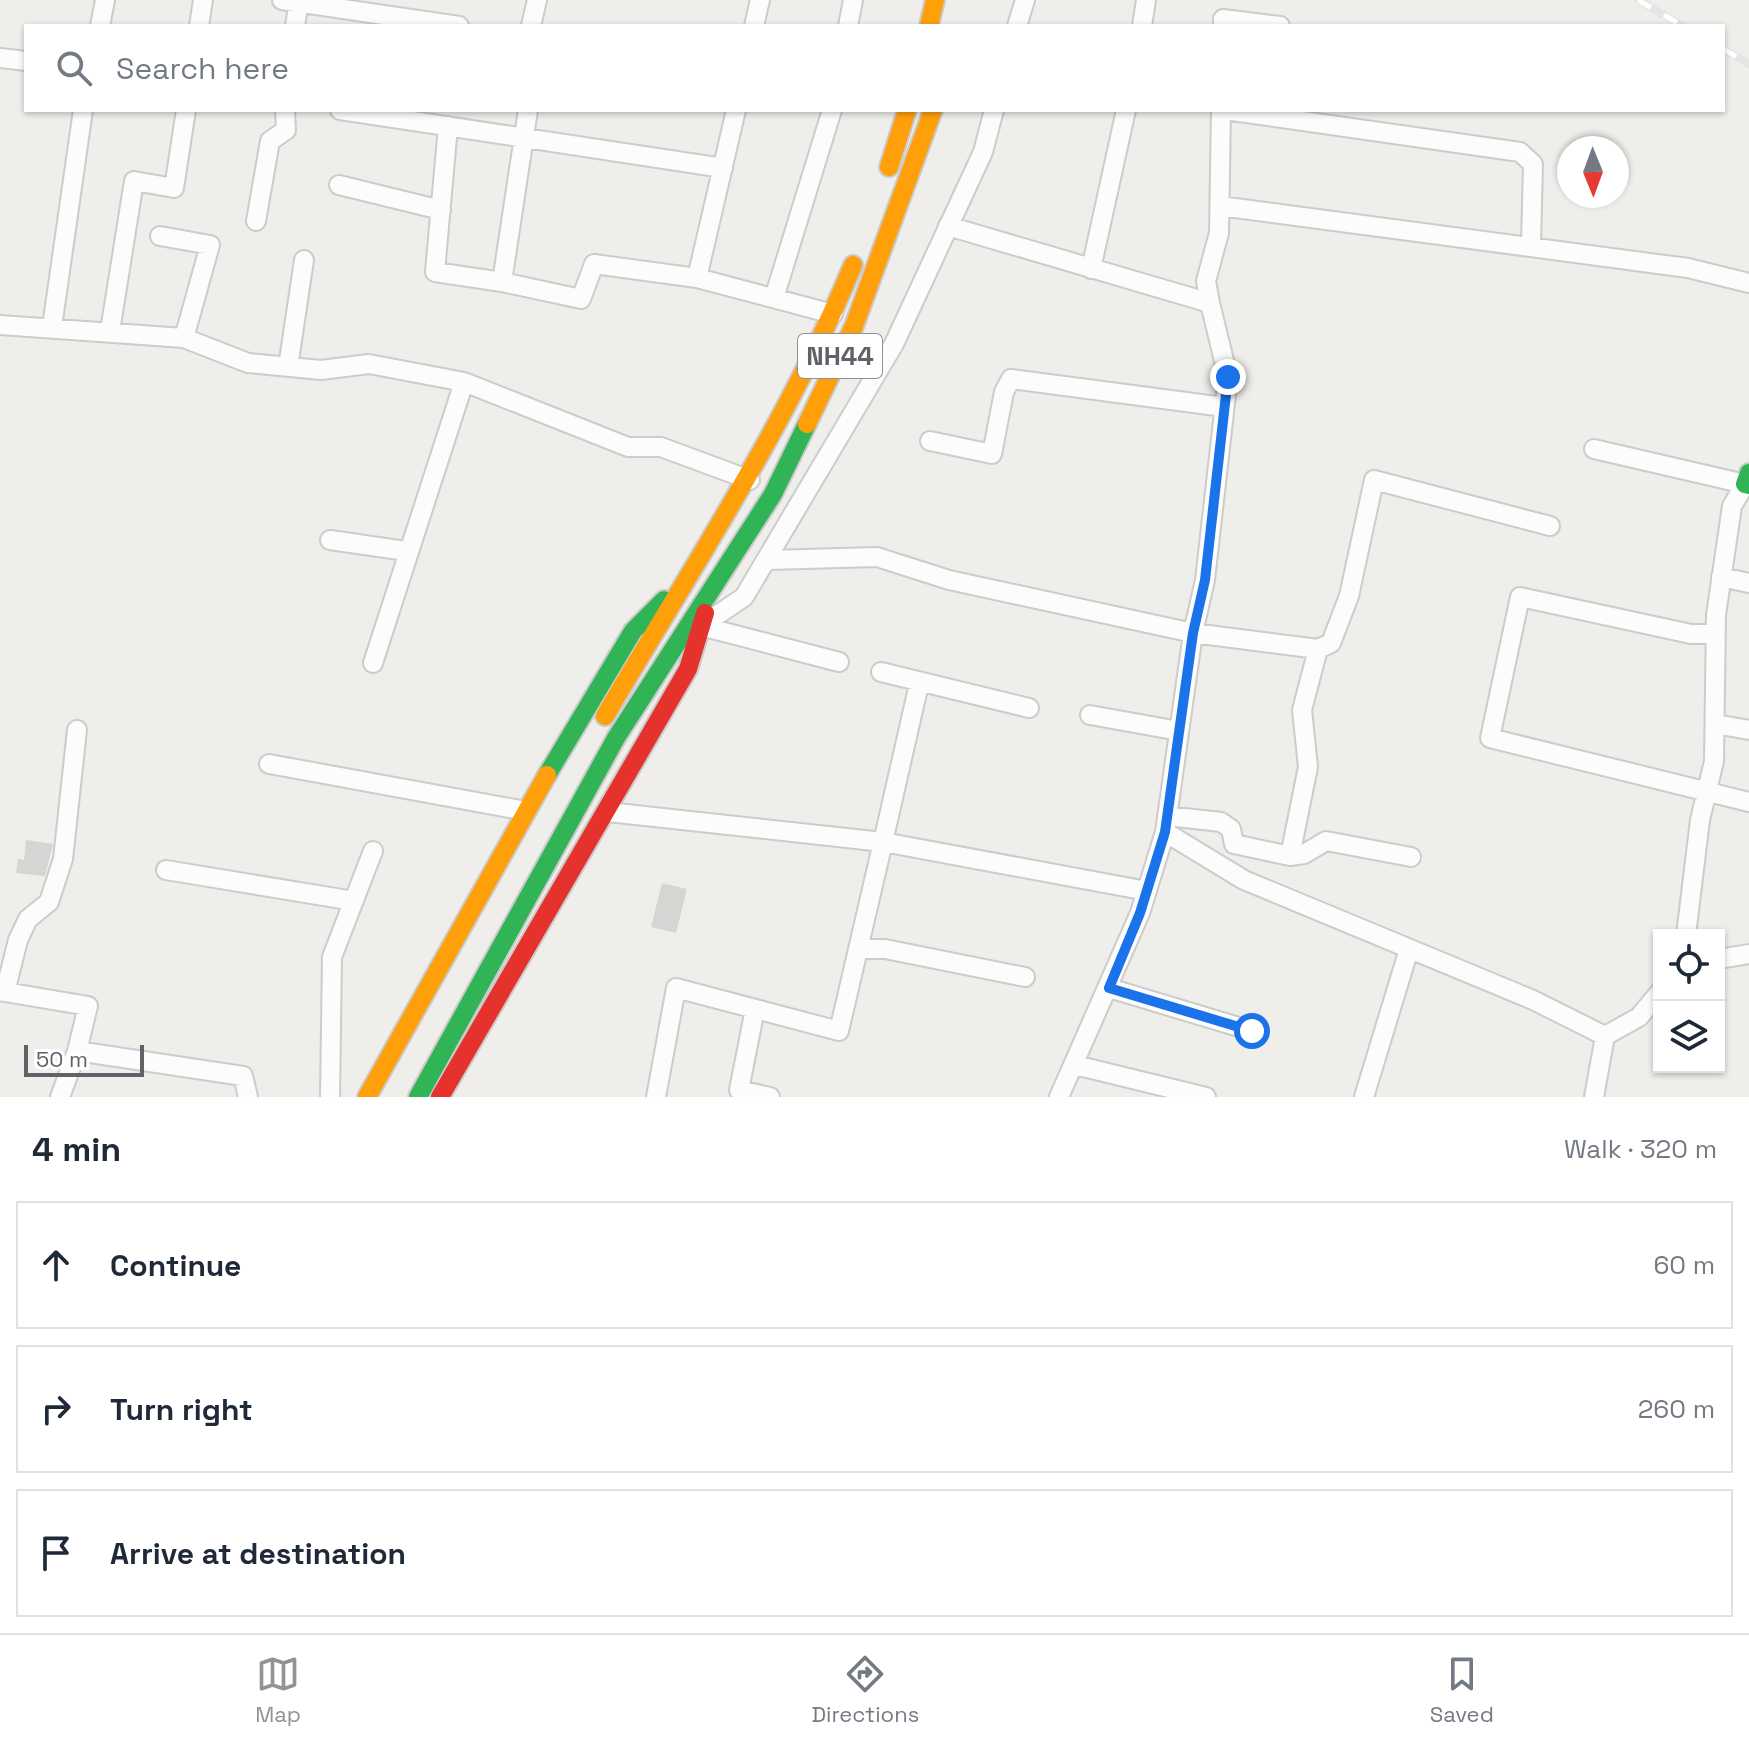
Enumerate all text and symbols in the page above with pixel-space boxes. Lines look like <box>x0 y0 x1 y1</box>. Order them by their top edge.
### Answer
search box <box>24 24 1725 112</box>
icon: search <box>52 46 96 90</box>
text: Search here <box>116 49 289 88</box>
north arrow <box>1557 136 1629 208</box>
road number: NH44 <box>798 334 882 378</box>
route end <box>1210 359 1246 395</box>
map controls <box>1653 929 1725 1073</box>
button: locate <box>1653 929 1725 1001</box>
button: layers <box>1653 1001 1725 1073</box>
route start <box>1234 1013 1270 1049</box>
scale bar <box>24 1041 144 1077</box>
text: 50 m <box>36 1045 88 1073</box>
text: 4 min <box>32 1128 121 1171</box>
text: Walk · 320 m <box>1564 1132 1717 1166</box>
icon: ahead <box>34 1243 78 1287</box>
text: Continue <box>110 1246 241 1285</box>
text: 60 m <box>1653 1248 1715 1282</box>
icon: right <box>34 1387 78 1431</box>
text: Turn right <box>110 1390 253 1429</box>
text: 260 m <box>1638 1392 1715 1426</box>
icon: arrive <box>34 1531 78 1575</box>
text: Arrive at destination <box>110 1534 406 1573</box>
tab: Map <box>255 1652 301 1728</box>
tab: Directions <box>811 1652 919 1728</box>
tab: Saved <box>1430 1652 1494 1728</box>

